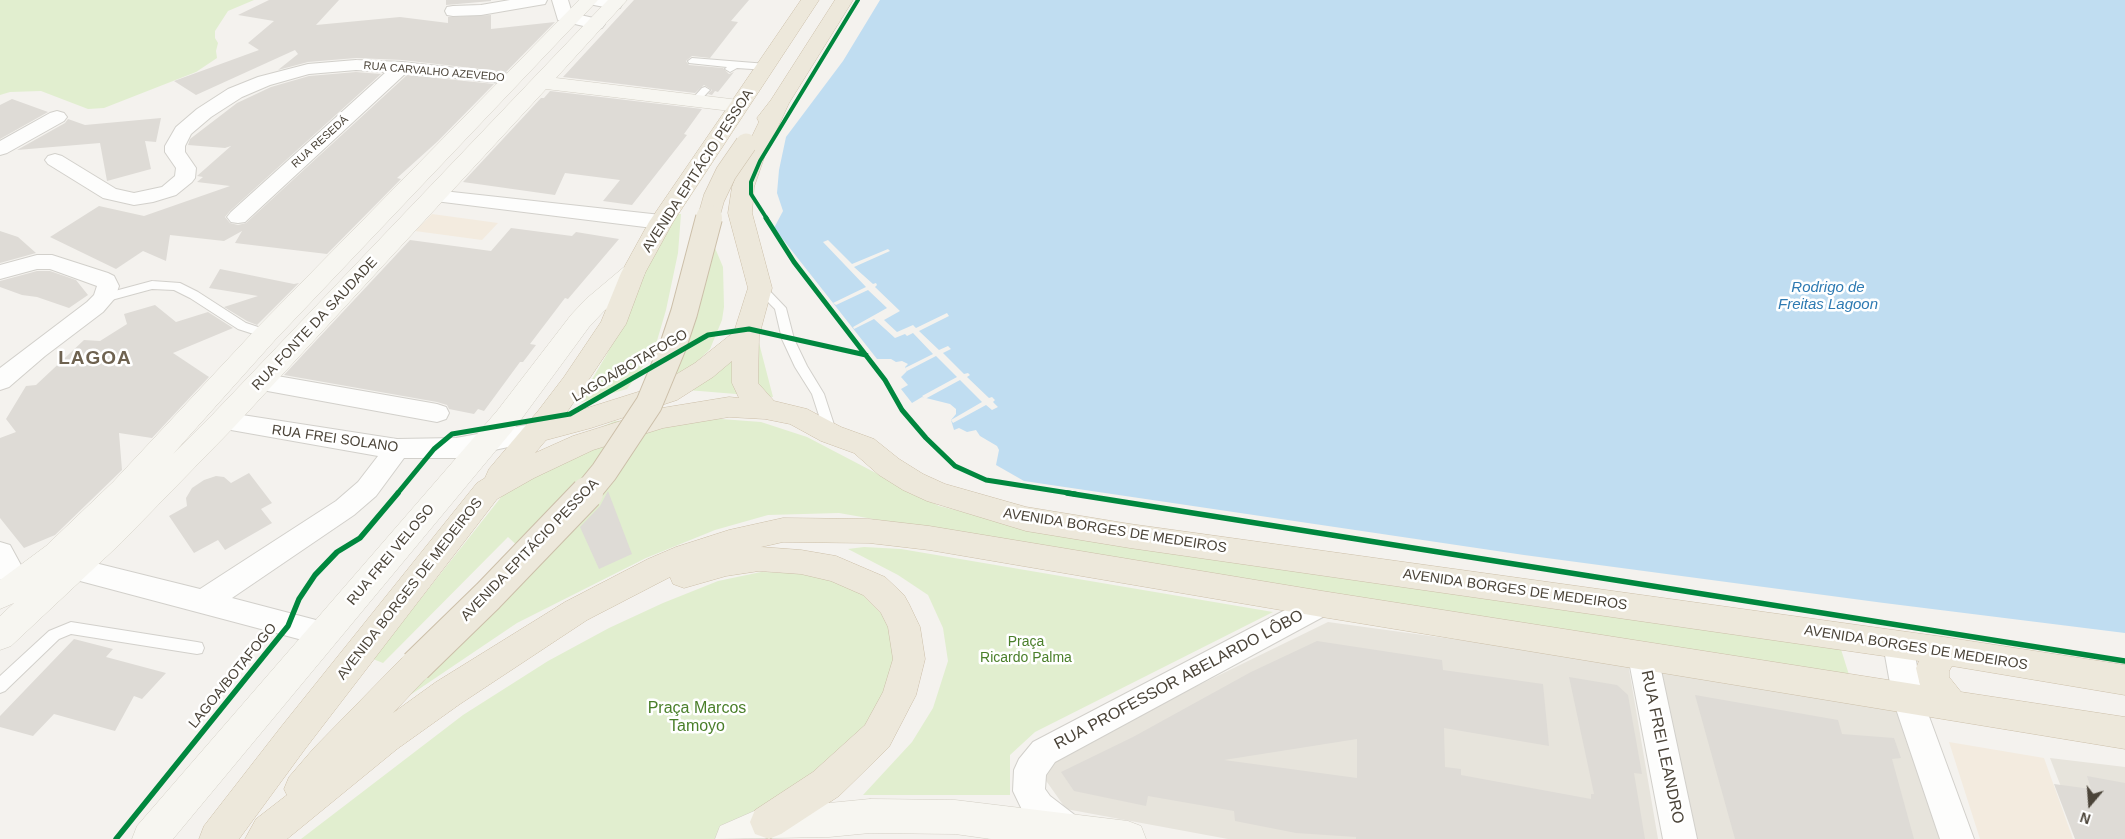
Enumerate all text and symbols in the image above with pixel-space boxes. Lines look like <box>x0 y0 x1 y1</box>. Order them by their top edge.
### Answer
street label: RUA CARVALHO AZEVEDO <box>363 59 505 85</box>
street label: AVENIDA EPITÁCIO PESSOA <box>639 86 757 256</box>
street label: RUA RESEDÁ <box>289 113 351 171</box>
street label: RUA FONTE DA SAUDADE <box>249 254 381 394</box>
water label: Rodrigo de Freitas Lagoon <box>1778 279 1878 314</box>
street label: LAGOA/BOTAFOGO <box>569 326 691 406</box>
district label: LAGOA <box>58 348 132 370</box>
street label: RUA FREI SOLANO <box>271 422 399 456</box>
street label: AVENIDA EPITÁCIO PESSOA <box>458 475 602 625</box>
street label: AVENIDA BORGES DE MEDEIROS <box>334 495 486 683</box>
street label: RUA FREI VELOSO <box>344 501 438 609</box>
street label: AVENIDA BORGES DE MEDEIROS <box>1002 505 1228 557</box>
street label: AVENIDA BORGES DE MEDEIROS <box>1402 566 1628 614</box>
street label: RUA PROFESSOR ABELARDO LÔBO <box>1051 606 1307 754</box>
street label: LAGOA/BOTAFOGO <box>185 620 281 732</box>
street label: AVENIDA BORGES DE MEDEIROS <box>1803 622 2029 674</box>
park label: Praça Ricardo Palma <box>980 634 1072 666</box>
street label: RUA FREI LEANDRO <box>1636 668 1688 826</box>
park label: Praça Marcos Tamoyo <box>648 699 746 737</box>
north arrow <box>2065 779 2115 829</box>
text: N <box>2078 809 2093 827</box>

